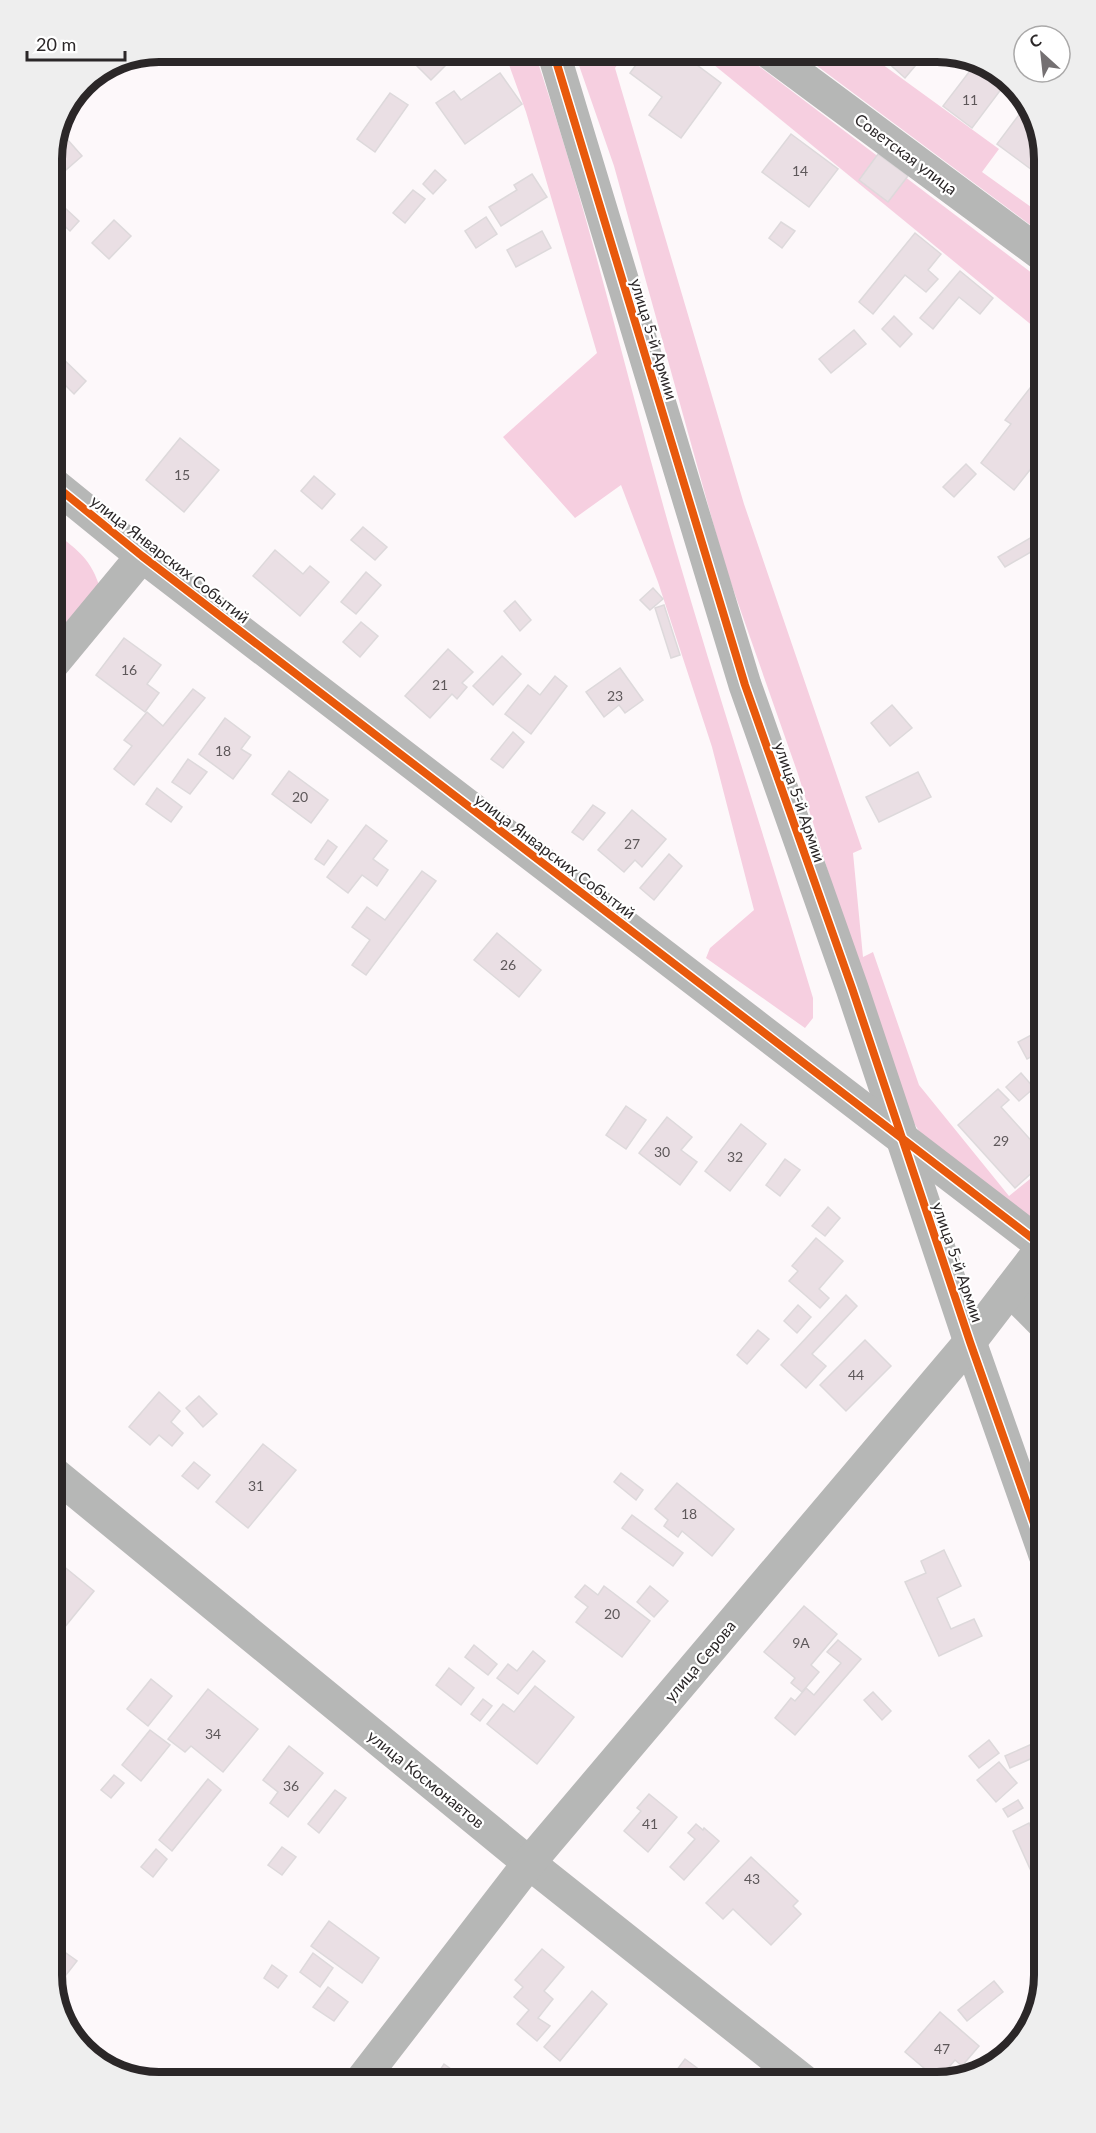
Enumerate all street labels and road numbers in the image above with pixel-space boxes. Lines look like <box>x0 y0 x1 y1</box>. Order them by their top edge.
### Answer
street label: Советская улица <box>851 109 961 198</box>
street label: улица 5-й Армии <box>627 276 682 402</box>
street label: улица Январских Событий <box>87 491 254 627</box>
street label: улица 5-й Армии <box>771 739 830 864</box>
street label: улица Январских Событий <box>471 789 639 922</box>
street label: улица 5-й Армии <box>929 1199 988 1324</box>
street label: улица Серова <box>660 1616 739 1705</box>
street label: улица Космонавтов <box>364 1726 488 1832</box>

